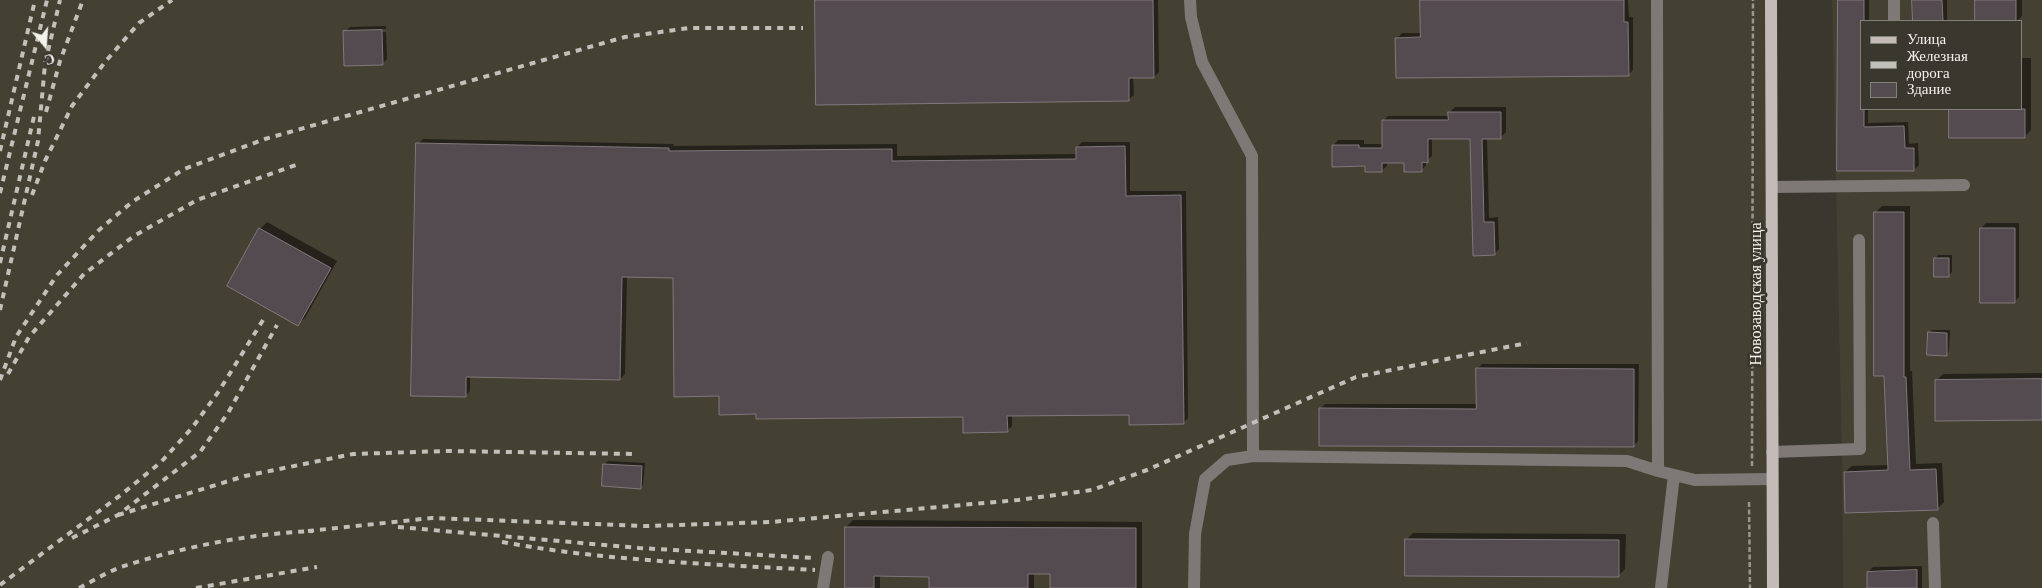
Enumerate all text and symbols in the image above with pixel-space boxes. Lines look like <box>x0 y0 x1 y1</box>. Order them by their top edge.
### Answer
north arrow <box>20 20 70 70</box>
legend <box>1860 20 2022 110</box>
text: Улица <box>1907 31 1946 47</box>
text: Железная дорога <box>1907 48 1968 81</box>
text: С <box>42 50 57 68</box>
text: Здание <box>1907 81 1951 97</box>
street label: Новозаводская улица <box>1746 222 1766 366</box>

